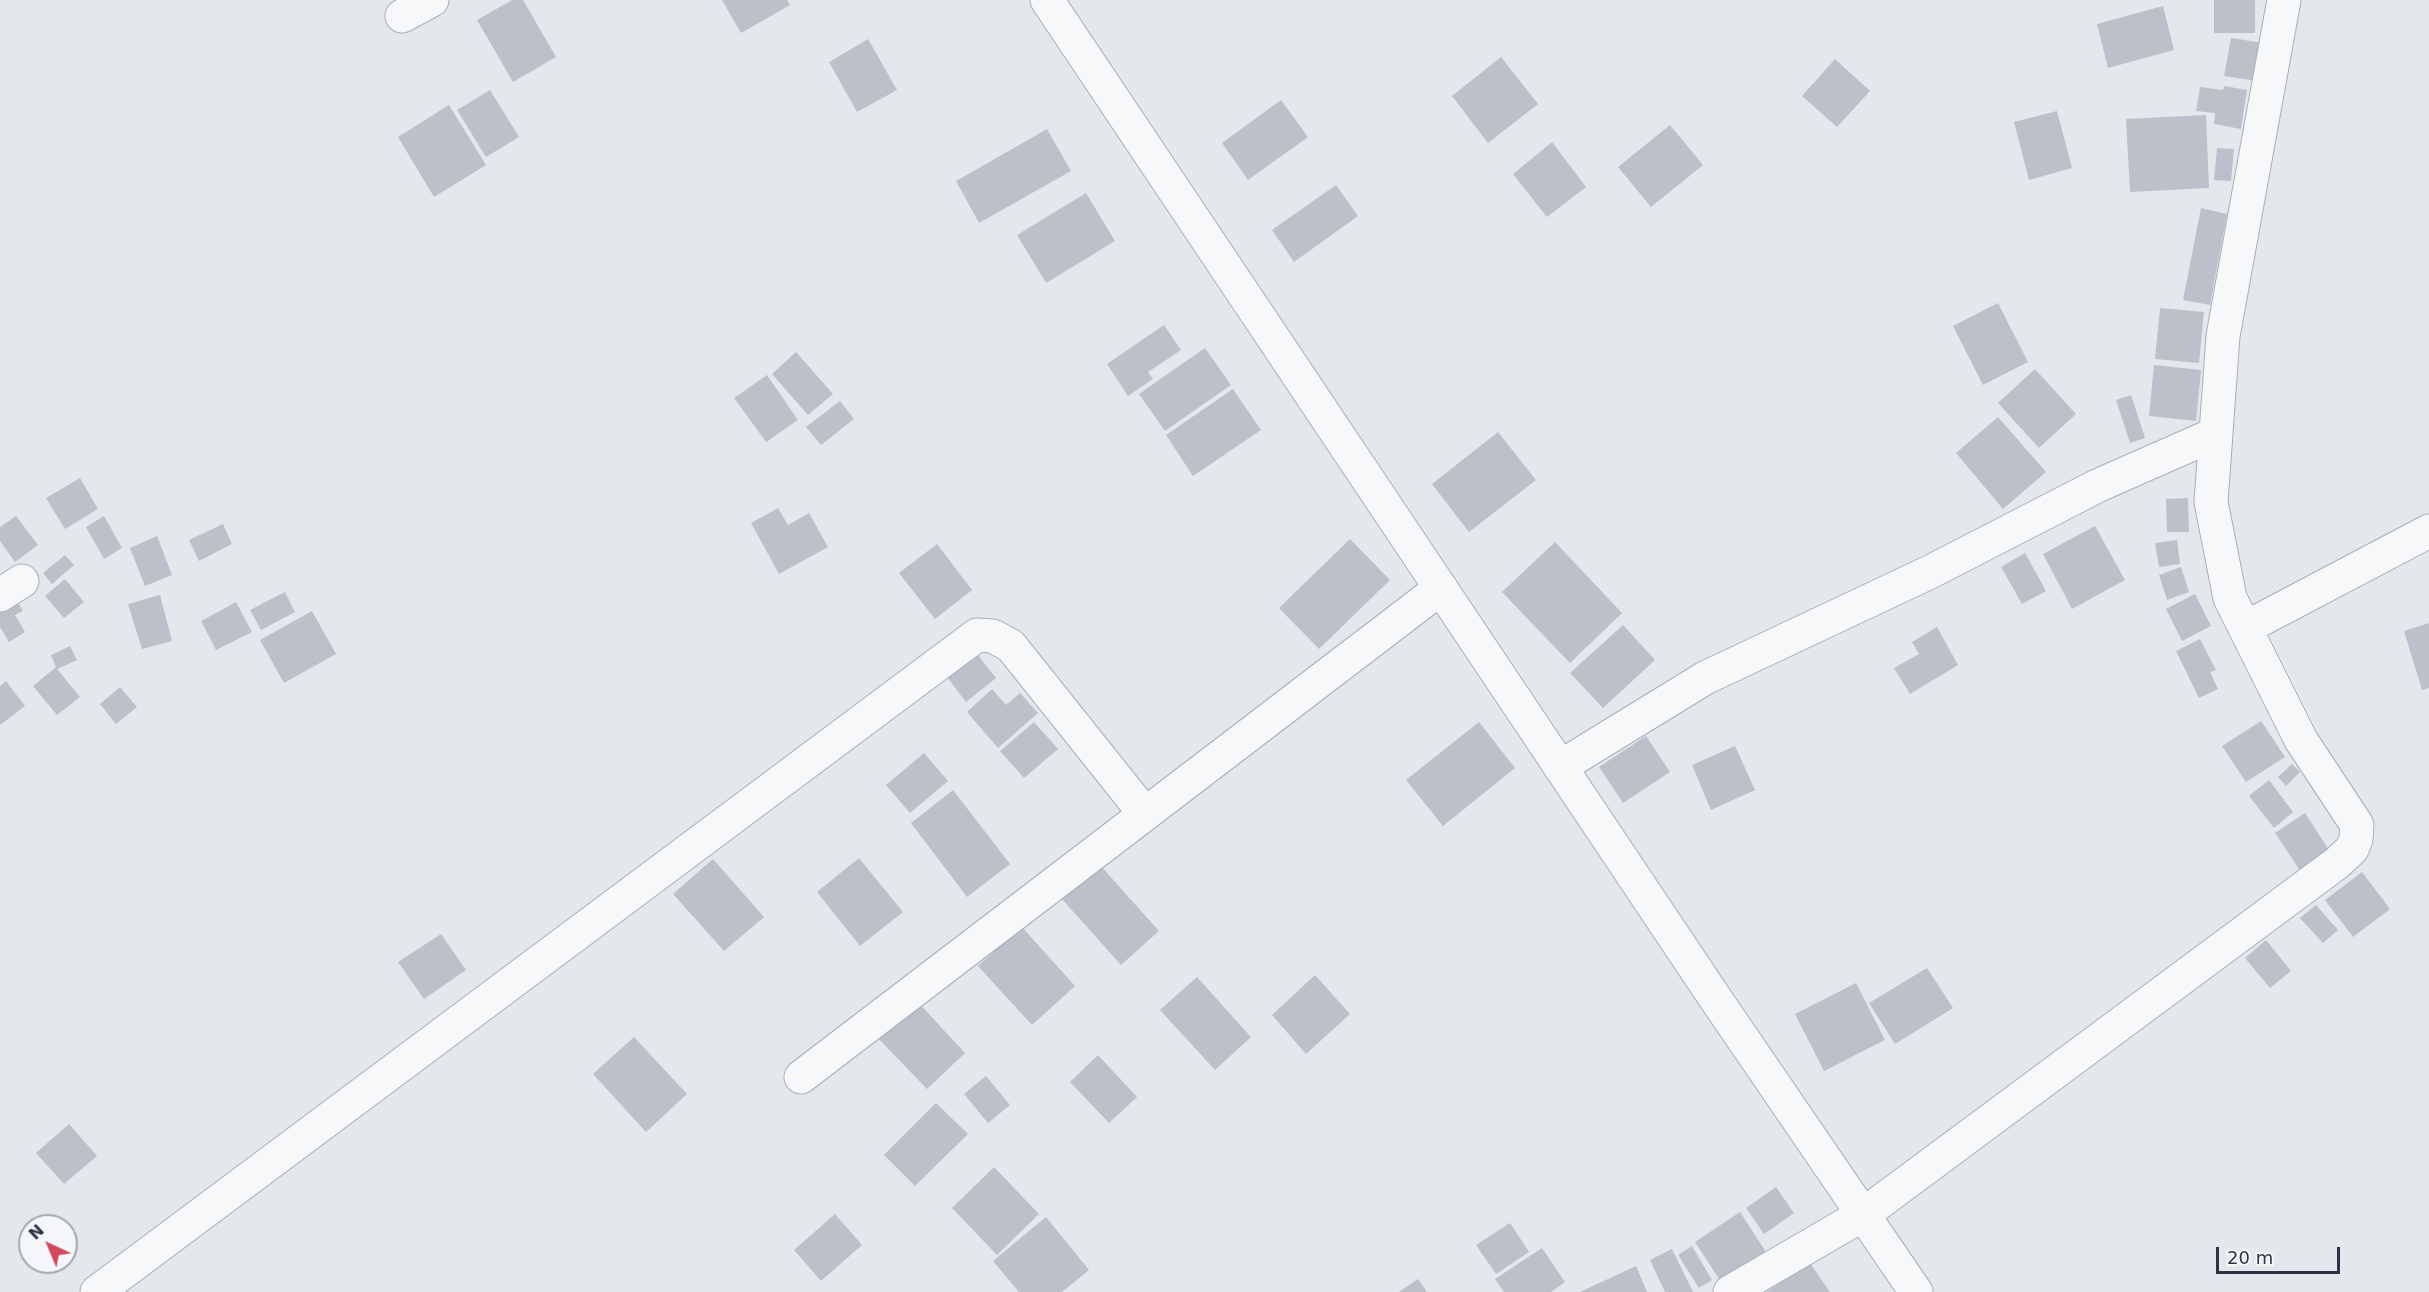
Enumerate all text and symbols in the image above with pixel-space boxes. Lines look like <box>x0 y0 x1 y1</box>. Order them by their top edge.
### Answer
north arrow <box>18 1214 78 1274</box>
text: N <box>25 1221 48 1244</box>
scale bar <box>2219 1235 2344 1273</box>
text: 20 m <box>2227 1247 2273 1268</box>

